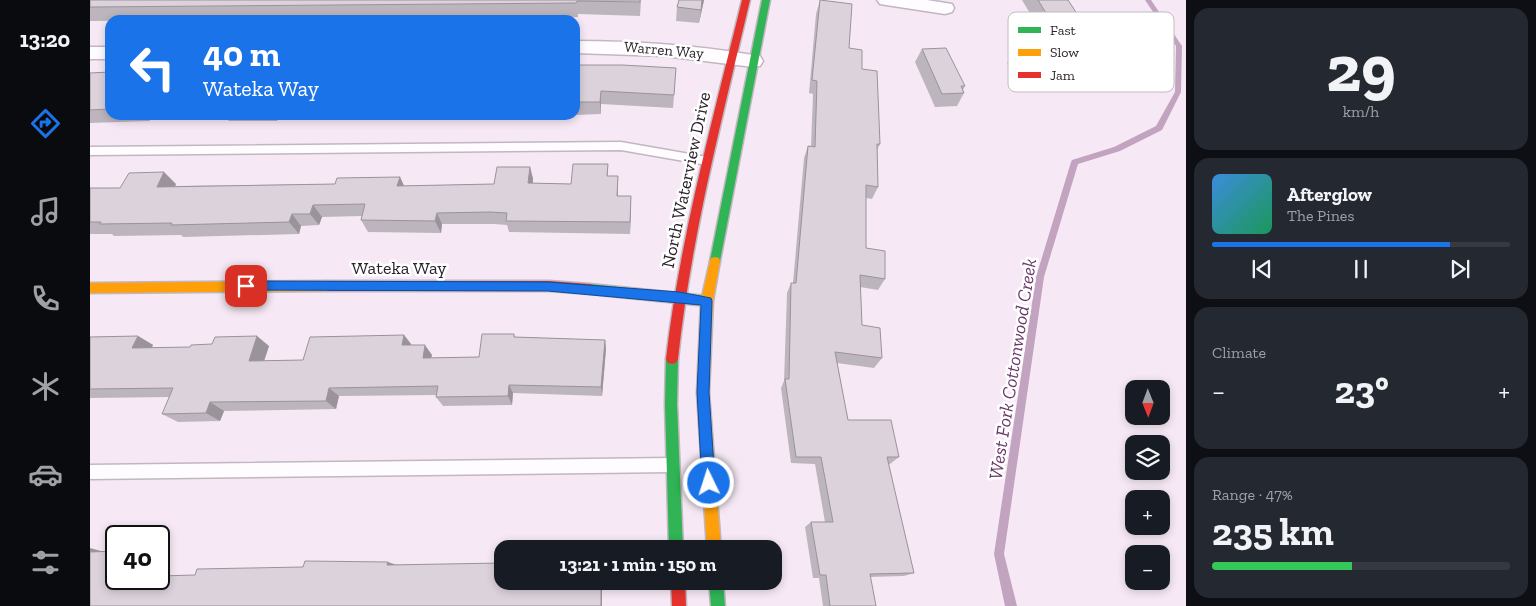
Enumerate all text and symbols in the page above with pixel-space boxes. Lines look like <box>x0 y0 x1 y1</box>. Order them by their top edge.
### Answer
legend <box>1008 12 1174 92</box>
text: Fast <box>1050 22 1077 39</box>
text: 13:20 <box>20 26 70 53</box>
text: 29 <box>1326 30 1396 108</box>
text: 40 m <box>203 33 280 75</box>
icon: left <box>120 35 185 100</box>
street label: Warren Way <box>624 38 705 62</box>
text: Slow <box>1050 44 1079 61</box>
text: Jam <box>1050 67 1075 84</box>
text: Wateka Way <box>203 75 319 102</box>
street label: North Waterview Drive <box>657 90 715 270</box>
text: km/h <box>1343 102 1379 121</box>
icon: directions <box>28 106 63 141</box>
text: Afterglow <box>1287 183 1372 206</box>
icon: music <box>28 194 63 229</box>
text: The Pines <box>1287 206 1354 225</box>
icon: previous <box>1248 255 1276 283</box>
icon: pause <box>1347 255 1375 283</box>
icon: next <box>1446 255 1474 283</box>
street label: Wateka Way <box>352 257 447 279</box>
water label: West Fork Cottonwood Creek <box>984 257 1041 481</box>
pin <box>225 265 267 307</box>
icon: arrive <box>232 272 260 300</box>
icon: phone <box>28 281 63 316</box>
text: Climate <box>1212 343 1266 362</box>
text: 23° <box>1334 367 1389 413</box>
icon: climate <box>28 369 63 404</box>
text: − <box>1212 375 1225 408</box>
text: + <box>1498 375 1510 408</box>
north arrow <box>1125 380 1170 425</box>
map controls <box>1125 380 1170 590</box>
button: layers <box>1125 435 1170 480</box>
position arrow <box>682 456 734 508</box>
icon: car <box>28 457 63 492</box>
text: Range · 47% <box>1212 485 1293 504</box>
button: + <box>1125 490 1170 535</box>
text: 235 km <box>1212 509 1334 555</box>
speed limit sign: 40 <box>105 525 170 590</box>
icon: filters <box>28 545 63 580</box>
button: − <box>1125 545 1170 590</box>
text: 13:21 · 1 min · 150 m <box>560 553 716 576</box>

